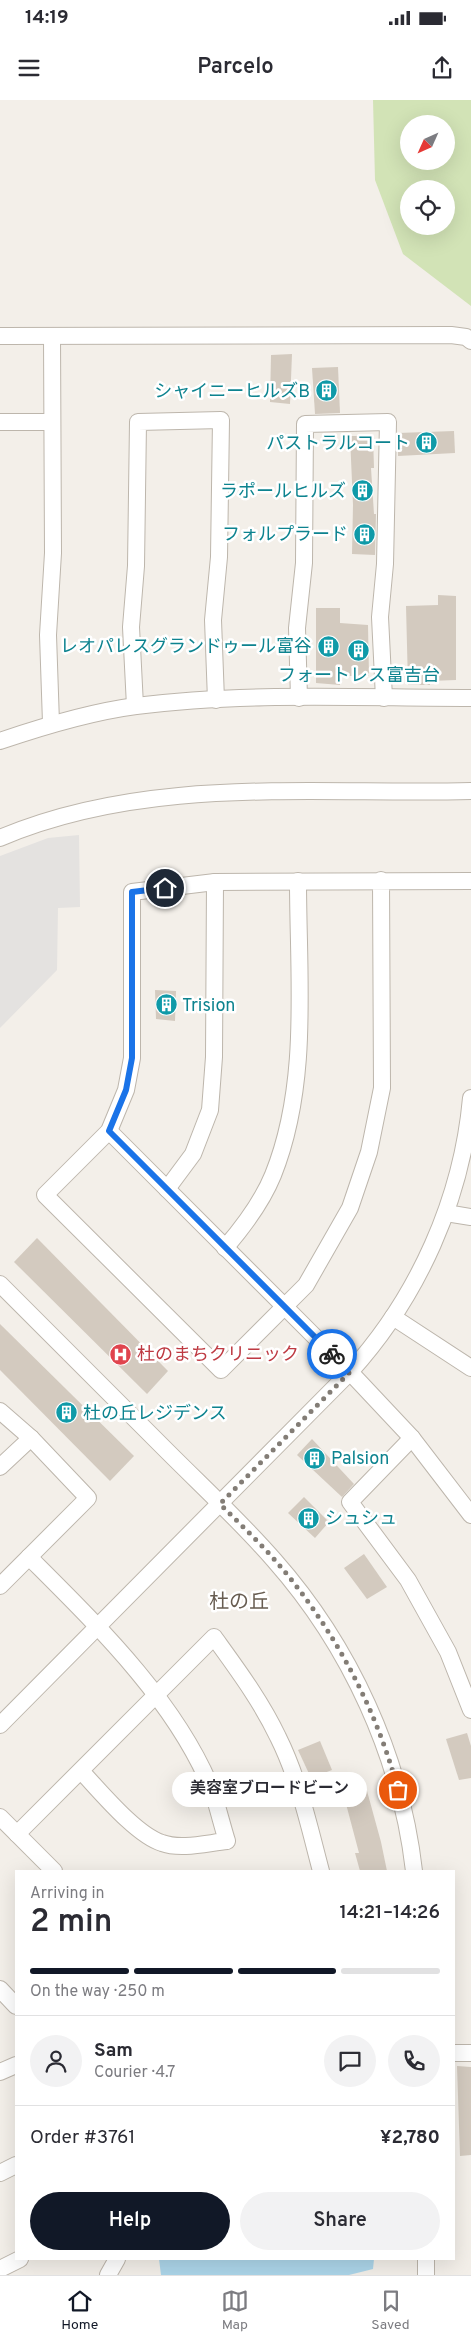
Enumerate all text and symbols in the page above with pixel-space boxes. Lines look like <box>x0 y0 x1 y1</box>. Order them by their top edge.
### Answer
text: 14:19 <box>25 6 69 30</box>
icon: menu <box>15 54 43 82</box>
text: Parcelo <box>197 54 274 81</box>
icon: share <box>428 54 456 82</box>
north arrow <box>400 115 455 170</box>
map controls <box>400 115 455 235</box>
button: locate <box>400 180 455 235</box>
building icon: シャイニーヒルズB <box>314 379 338 403</box>
place label: シャイニーヒルズB <box>154 381 310 404</box>
building icon: パストラルコート <box>414 431 438 455</box>
place label: パストラルコート <box>266 433 410 456</box>
building icon: ラポールヒルズ <box>350 479 374 503</box>
place label: ラポールヒルズ <box>220 481 346 504</box>
building icon: フォルプラード <box>352 522 376 546</box>
place label: フォルプラード <box>222 524 348 547</box>
building icon: レオパレスグランドゥール富谷 <box>316 634 340 658</box>
place label: レオパレスグランドゥール富谷 <box>60 636 312 659</box>
building icon: フォートレス富吉台 <box>347 638 371 662</box>
place label: フォートレス富吉台 <box>278 665 440 688</box>
pin <box>144 867 186 909</box>
icon: home <box>151 874 179 902</box>
building icon: Trision <box>154 993 178 1017</box>
place label: Trision <box>182 995 236 1018</box>
courier <box>307 1329 357 1379</box>
icon: bike <box>318 1340 346 1368</box>
hospital icon: 杜のまちクリニック <box>109 1342 133 1366</box>
place label: 杜のまちクリニック <box>137 1344 299 1367</box>
building icon: 杜の丘レジデンス <box>55 1401 79 1425</box>
place label: 杜の丘レジデンス <box>83 1403 227 1426</box>
building icon: Palsion <box>303 1446 327 1470</box>
place label: Palsion <box>331 1448 389 1471</box>
building icon: シュシュ <box>297 1506 321 1530</box>
place label: シュシュ <box>325 1508 397 1531</box>
district label: 杜の丘 <box>209 1590 269 1616</box>
pin <box>377 1769 419 1811</box>
callout: 美容室ブロードビーン <box>173 1772 368 1808</box>
icon: bag <box>384 1776 412 1804</box>
text: 美容室ブロードビーン <box>190 1779 349 1799</box>
text: Arriving in <box>30 1884 105 1904</box>
text: 14:21–14:26 <box>340 1901 440 1925</box>
text: 2 min <box>30 1903 112 1943</box>
text: On the way · 250 m <box>30 1982 165 2002</box>
button: person <box>30 2035 82 2087</box>
button: chat <box>324 2035 376 2087</box>
button: phone <box>388 2035 440 2087</box>
text: Sam <box>94 2039 133 2063</box>
text: Courier · 4.7 <box>94 2063 175 2083</box>
text: Order #3761 <box>30 2126 135 2150</box>
text: ¥2,780 <box>380 2126 440 2150</box>
button: Help <box>30 2192 230 2250</box>
button: Share <box>240 2192 440 2250</box>
tab: Home <box>61 2287 98 2334</box>
tab: Map <box>221 2287 249 2334</box>
tab: Saved <box>371 2287 410 2334</box>

